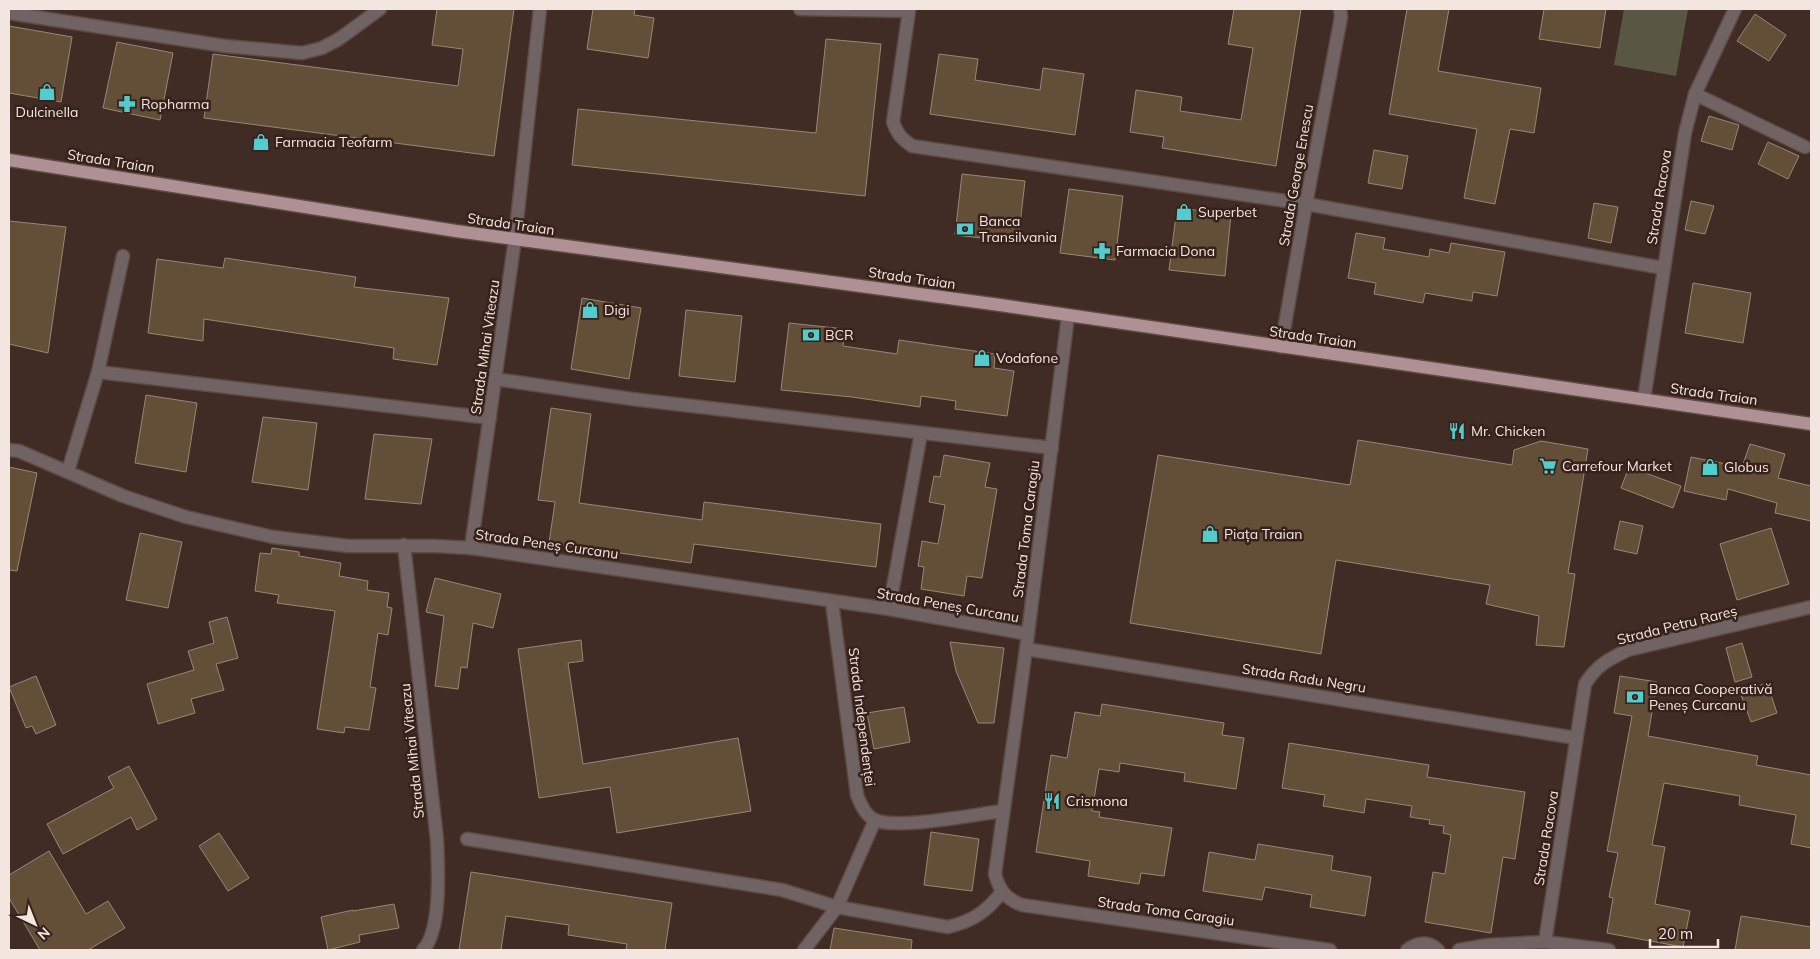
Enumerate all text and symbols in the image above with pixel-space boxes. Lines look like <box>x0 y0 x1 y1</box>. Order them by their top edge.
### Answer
shop icon: Dulcinella <box>37 82 57 102</box>
pharmacy icon: Ropharma <box>117 94 137 114</box>
place label: Ropharma <box>141 95 209 113</box>
place label: Dulcinella <box>15 103 79 121</box>
street label: Strada George Enescu <box>1275 103 1317 247</box>
shop icon: Farmacia Teofarm <box>251 132 271 152</box>
place label: Farmacia Teofarm <box>275 133 392 151</box>
street label: Strada Traian <box>66 145 156 177</box>
street label: Strada Racova <box>1643 148 1675 246</box>
shop icon: Superbet <box>1174 202 1194 222</box>
place label: Superbet <box>1198 203 1257 221</box>
street label: Strada Traian <box>466 209 556 239</box>
place label: Banca Transilvania <box>979 212 1057 246</box>
bank icon: Banca Transilvania <box>955 219 975 239</box>
pharmacy icon: Farmacia Dona <box>1092 241 1112 261</box>
place label: Farmacia Dona <box>1116 242 1215 260</box>
street label: Strada Traian <box>867 263 957 293</box>
street label: Strada Mihai Viteazu <box>467 279 503 415</box>
shop icon: Digi <box>580 300 600 320</box>
place label: Digi <box>604 301 630 319</box>
street label: Strada Traian <box>1268 322 1358 352</box>
bank icon: BCR <box>801 325 821 345</box>
place label: BCR <box>825 326 854 344</box>
shop icon: Vodafone <box>972 348 992 368</box>
place label: Vodafone <box>996 349 1058 367</box>
street label: Strada Traian <box>1669 379 1759 409</box>
restaurant icon: Mr. Chicken <box>1447 421 1467 441</box>
place label: Mr. Chicken <box>1471 422 1546 440</box>
supermarket icon: Carrefour Market <box>1538 456 1558 476</box>
place label: Carrefour Market <box>1562 457 1672 475</box>
shop icon: Globus <box>1700 457 1720 477</box>
place label: Globus <box>1724 458 1769 476</box>
street label: Strada Toma Caragiu <box>1009 459 1043 599</box>
shop icon: Piața Traian <box>1200 524 1220 544</box>
street label: Strada Peneș Curcanu <box>474 525 620 563</box>
place label: Piața Traian <box>1224 525 1303 543</box>
street label: Strada Peneș Curcanu <box>875 584 1021 626</box>
street label: Strada Petru Rareș <box>1615 601 1739 649</box>
street label: Strada Independenței <box>845 647 879 787</box>
street label: Strada Radu Negru <box>1241 659 1367 697</box>
place label: Banca Cooperativă Peneș Curcanu <box>1649 680 1773 714</box>
street label: Strada Mihai Viteazu <box>396 683 428 819</box>
bank icon: Banca Cooperativă Peneș Curcanu <box>1625 687 1645 707</box>
street label: Strada Racova <box>1530 789 1562 887</box>
restaurant icon: Crismona <box>1042 791 1062 811</box>
place label: Crismona <box>1066 792 1128 810</box>
street label: Strada Toma Caragiu <box>1096 892 1236 930</box>
north arrow <box>10 899 60 949</box>
scale bar <box>1650 916 1718 948</box>
text: N <box>34 923 54 944</box>
text: 20 m <box>1658 924 1693 943</box>

